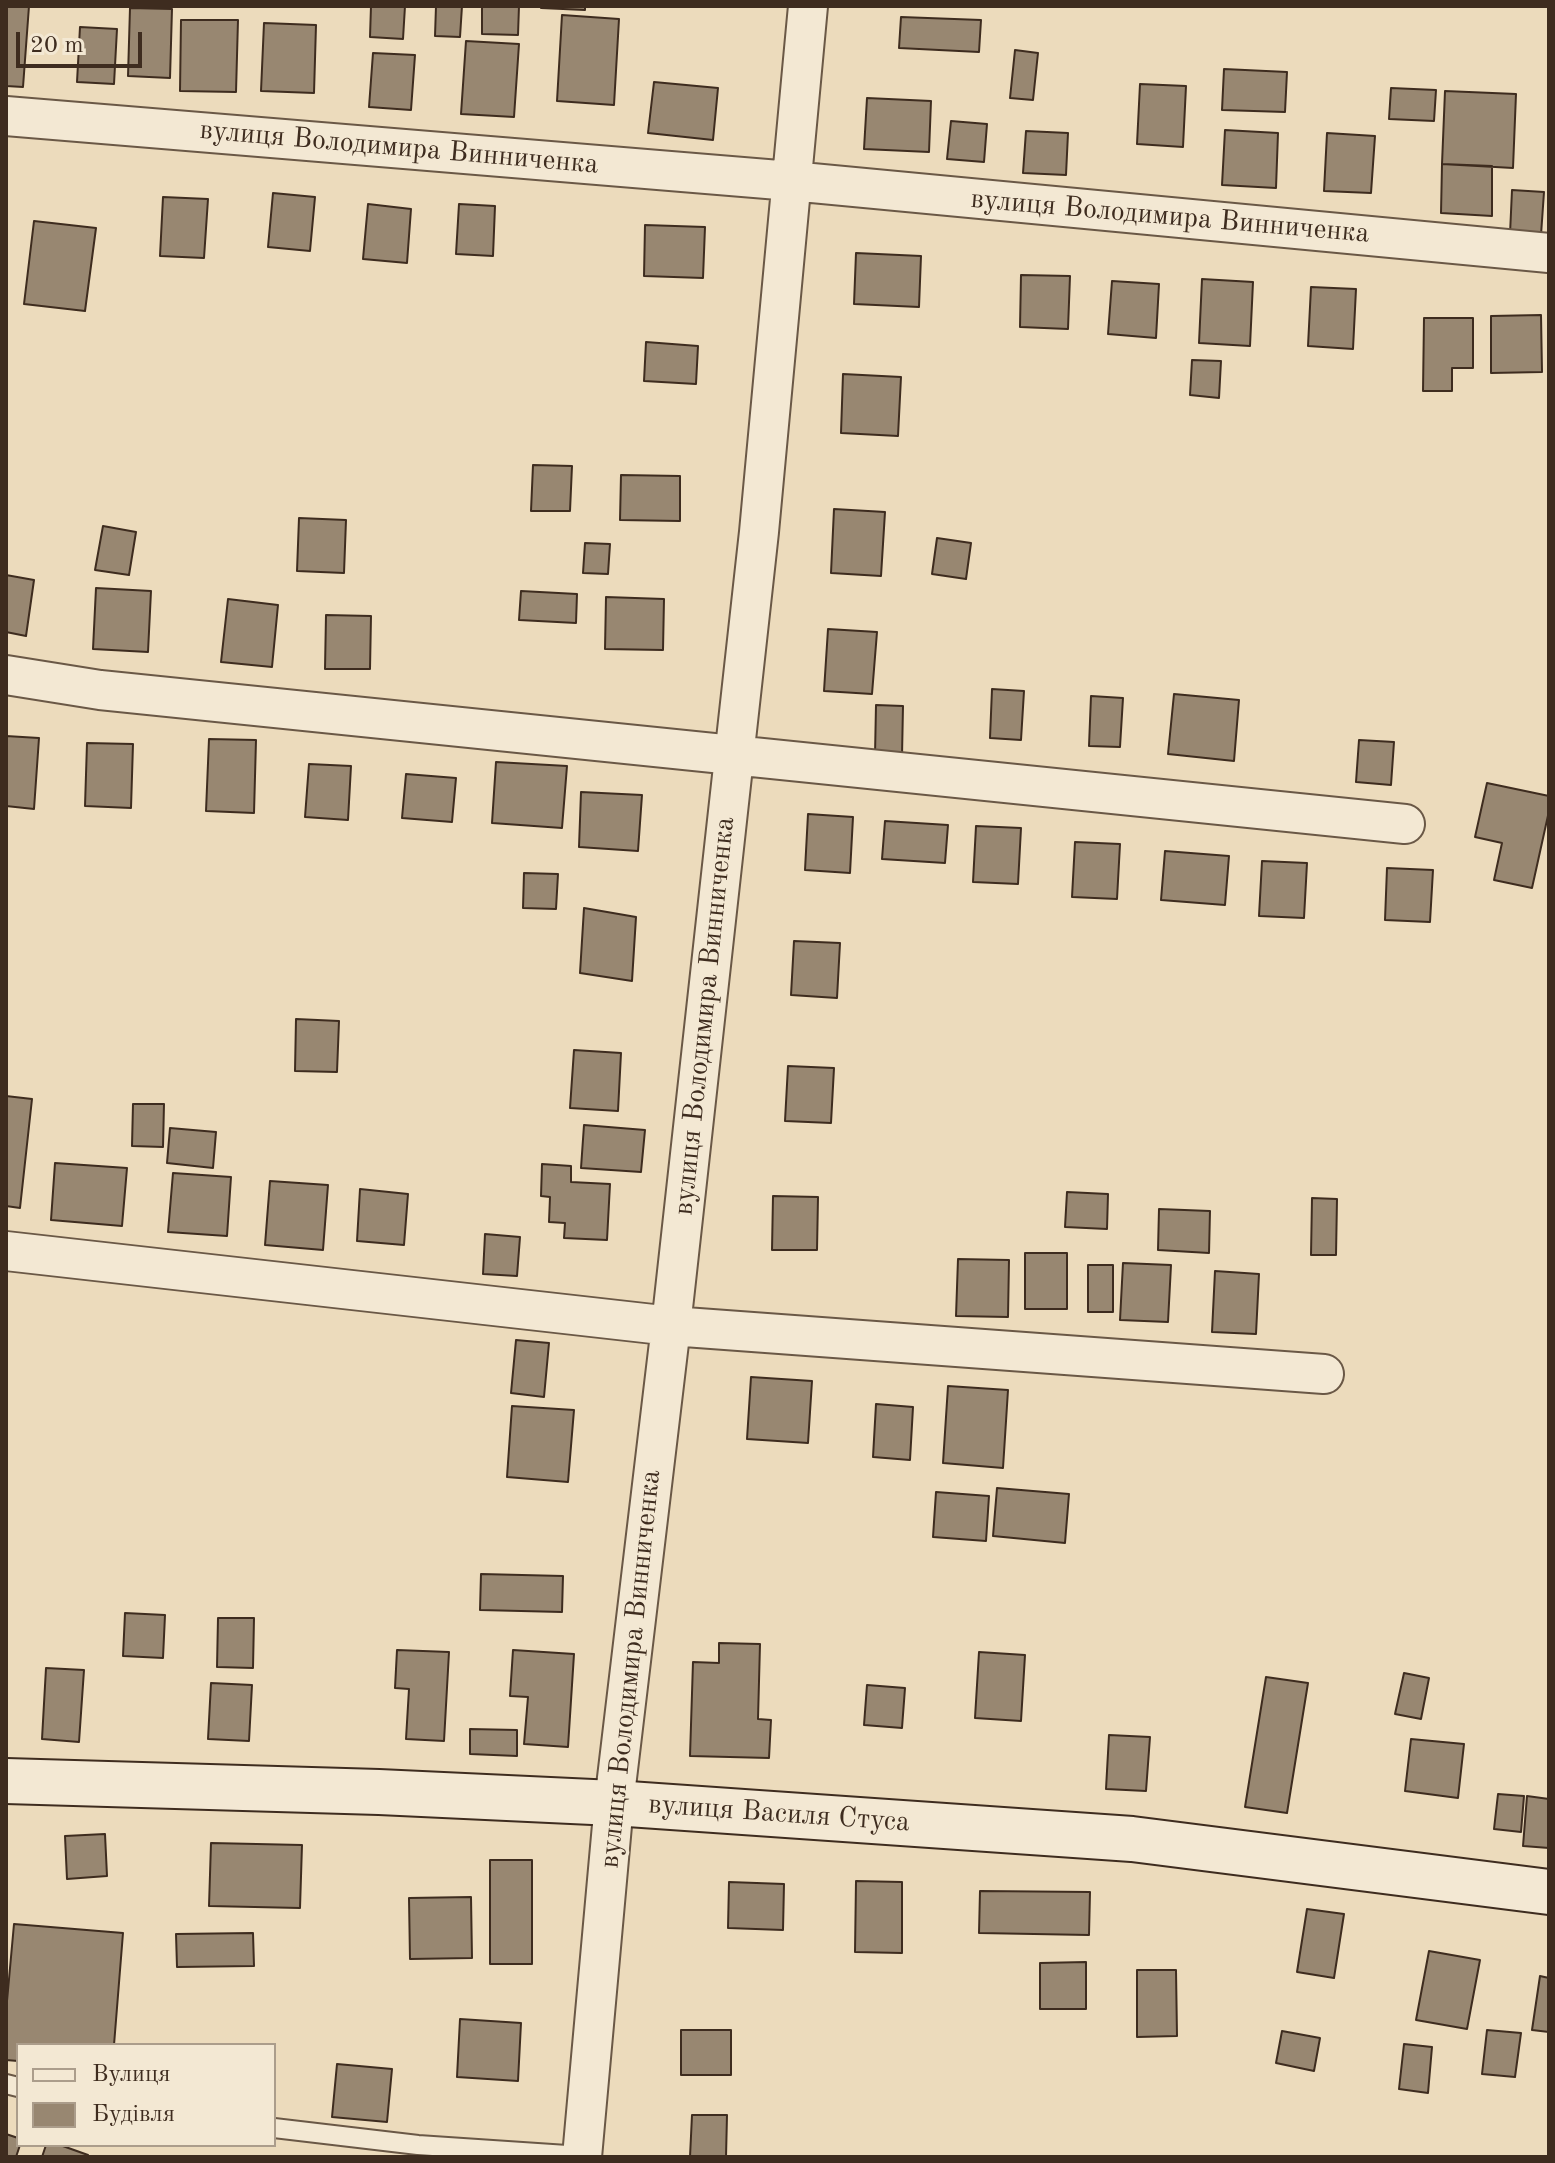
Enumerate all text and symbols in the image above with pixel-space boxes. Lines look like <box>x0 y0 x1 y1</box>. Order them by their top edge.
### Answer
scale bar <box>20 16 146 66</box>
text: 20 m <box>30 34 84 58</box>
street label: вулиця Володимира Винниченка <box>198 114 600 182</box>
street label: вулиця Володимира Винниченка <box>969 183 1371 251</box>
street label: вулиця Володимира Винниченка <box>667 815 743 1217</box>
street label: вулиця Володимира Винниченка <box>593 1468 669 1870</box>
street label: вулиця Василя Стуса <box>647 1788 911 1840</box>
legend <box>16 2043 276 2147</box>
text: Вулиця <box>92 2063 171 2087</box>
text: Будівля <box>92 2103 175 2127</box>

